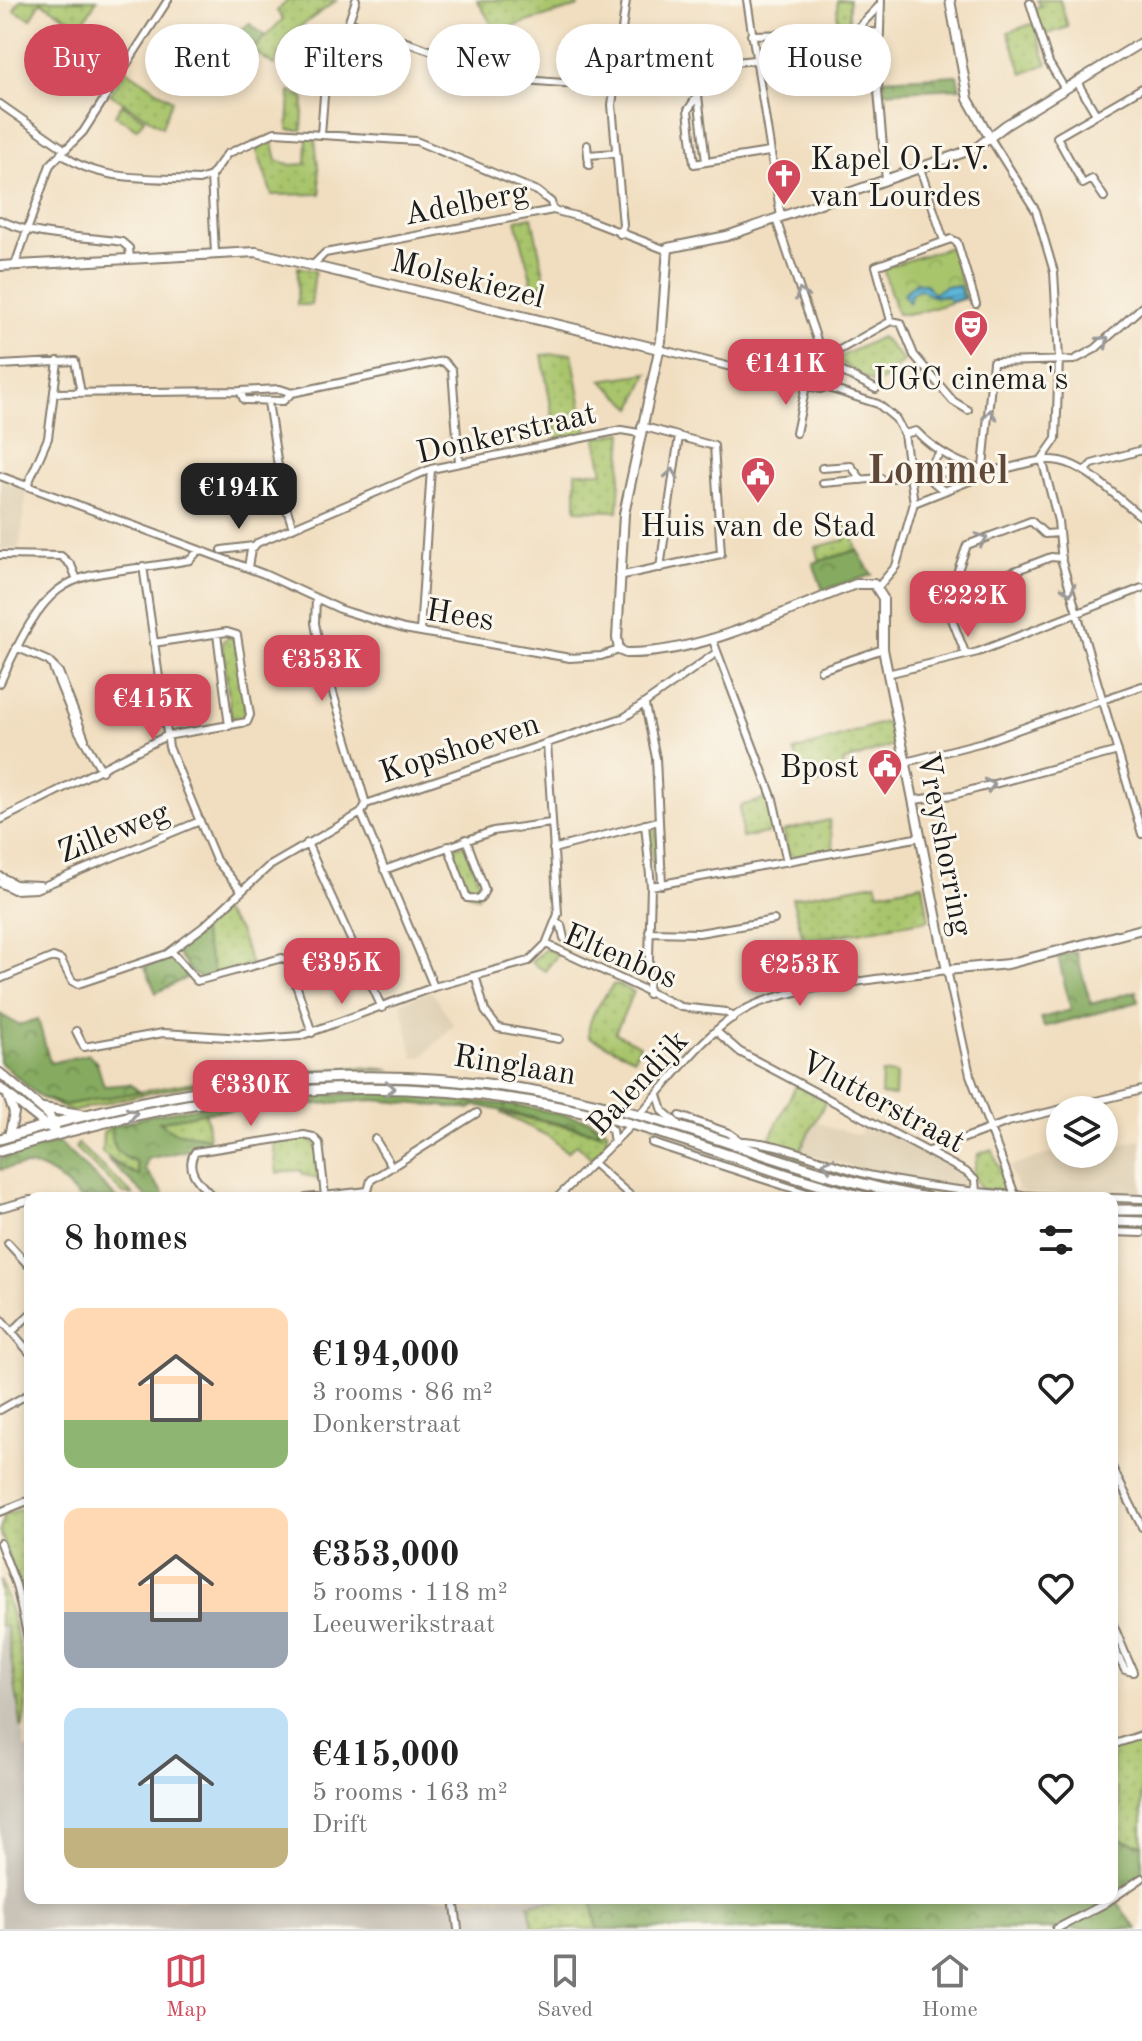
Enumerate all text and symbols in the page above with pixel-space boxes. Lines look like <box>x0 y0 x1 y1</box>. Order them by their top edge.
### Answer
chip: Buy <box>24 24 129 96</box>
chip: Rent <box>145 24 259 96</box>
chip: Filters <box>275 24 411 96</box>
chip: New <box>427 24 540 96</box>
chip: Apartment <box>556 24 743 96</box>
chip: House <box>759 24 891 96</box>
place label: Kapel O.L.V. van Lourdes <box>810 145 989 214</box>
church icon: Kapel O.L.V. van Lourdes <box>765 157 803 207</box>
street label: Adelberg <box>402 177 531 233</box>
street label: Molsekiezel <box>387 246 548 315</box>
one-way arrow <box>795 288 811 302</box>
theatre icon: UGC cinema's <box>952 308 990 358</box>
one-way arrow <box>1095 336 1110 351</box>
pin: €141K <box>730 339 842 407</box>
text: €141K <box>746 352 826 378</box>
place label: UGC cinema's <box>874 365 1068 397</box>
street label: Donkerstraat <box>414 399 600 471</box>
one-way arrow <box>981 408 998 421</box>
district label: Lommel <box>867 453 1009 493</box>
public building icon: Huis van de Stad <box>739 455 777 505</box>
pin: €194K <box>183 463 295 531</box>
one-way arrow <box>663 467 680 481</box>
text: €194K <box>199 476 279 502</box>
place label: Huis van de Stad <box>640 512 876 544</box>
one-way arrow <box>974 532 988 549</box>
pin: €222K <box>912 571 1024 639</box>
one-way arrow <box>1060 583 1076 597</box>
text: €222K <box>928 584 1008 610</box>
street label: Hees <box>423 596 496 638</box>
pin: €353K <box>266 635 378 703</box>
text: €353K <box>282 648 362 674</box>
pin: €415K <box>97 674 209 742</box>
text: €415K <box>113 687 193 713</box>
street label: Kopshoeven <box>376 709 544 791</box>
public building icon: Bpost <box>866 747 904 797</box>
street label: Vreyshorring <box>910 750 977 939</box>
place label: Bpost <box>779 753 859 785</box>
one-way arrow <box>983 777 996 794</box>
street label: Zilleweg <box>54 797 174 870</box>
street label: Eltenbos <box>558 920 681 996</box>
pin: €395K <box>286 938 398 1006</box>
pin: €253K <box>744 940 856 1008</box>
text: €395K <box>302 951 382 977</box>
text: €253K <box>760 953 840 979</box>
street label: Balendijk <box>583 1025 695 1143</box>
street label: Ringlaan <box>451 1041 578 1092</box>
street label: Vlutterstraat <box>794 1047 969 1160</box>
pin: €330K <box>195 1060 307 1128</box>
text: €330K <box>211 1073 291 1099</box>
one-way arrow <box>384 1079 397 1096</box>
map controls <box>1046 1096 1118 1168</box>
button: layers <box>1046 1096 1118 1168</box>
one-way arrow <box>125 1106 138 1123</box>
one-way arrow <box>822 1157 835 1173</box>
icon: filters <box>1034 1218 1078 1262</box>
text: 8 homes <box>64 1223 187 1257</box>
text: €194,000 <box>312 1339 460 1373</box>
icon: home <box>128 1340 224 1436</box>
icon: heart <box>1034 1366 1078 1410</box>
text: 3 rooms · 86 m² <box>312 1380 493 1406</box>
text: Donkerstraat <box>312 1412 461 1438</box>
text: €353,000 <box>312 1539 460 1573</box>
icon: home <box>128 1540 224 1636</box>
icon: heart <box>1034 1566 1078 1610</box>
text: 5 rooms · 118 m² <box>312 1580 508 1606</box>
text: Leeuwerikstraat <box>312 1612 495 1638</box>
text: €415,000 <box>312 1739 460 1773</box>
icon: home <box>128 1740 224 1836</box>
icon: heart <box>1034 1766 1078 1810</box>
text: 5 rooms · 163 m² <box>312 1780 508 1806</box>
text: Drift <box>312 1812 368 1838</box>
tab: Map <box>164 1949 208 2024</box>
tab: Saved <box>537 1949 593 2024</box>
tab: Home <box>922 1949 978 2024</box>

